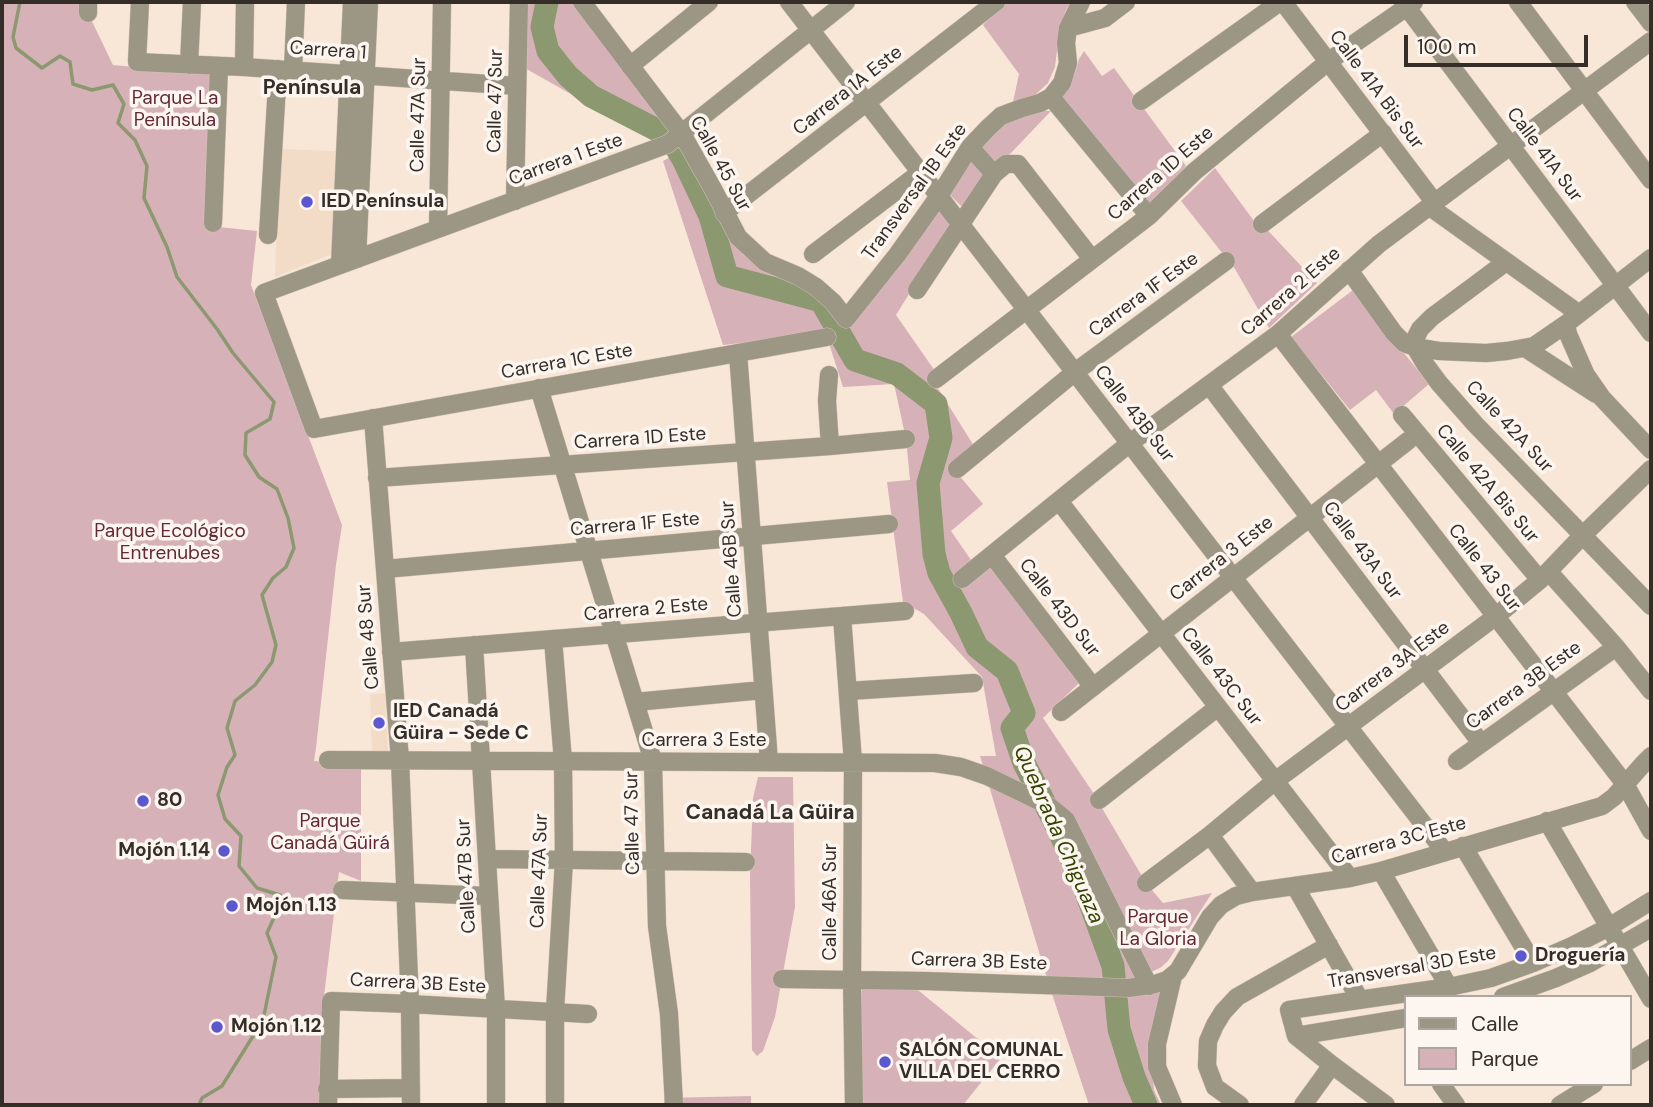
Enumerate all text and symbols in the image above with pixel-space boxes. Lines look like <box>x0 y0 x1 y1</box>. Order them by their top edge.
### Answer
scale bar <box>1408 21 1592 65</box>
street label: Calle 41A Bis Sur <box>1324 26 1428 154</box>
text: 100 m <box>1417 33 1477 61</box>
street label: Carrera 1 <box>289 37 367 65</box>
street label: Carrera 1A Este <box>789 41 907 141</box>
street label: Calle 47 Sur <box>484 49 508 153</box>
street label: Calle 47A Sur <box>407 57 431 173</box>
district label: Península <box>263 75 361 101</box>
park label: Parque La Península <box>132 88 218 132</box>
street label: Calle 41A Sur <box>1501 103 1587 207</box>
street label: Calle 45 Sur <box>684 112 756 216</box>
street label: Transversal 1B Este <box>858 119 972 265</box>
street label: Carrera 1D Este <box>1103 122 1219 226</box>
street label: Carrera 1 Este <box>506 129 626 191</box>
place label: IED Península <box>321 191 444 213</box>
marker: IED Península <box>299 194 315 210</box>
street label: Carrera 2 Este <box>1236 242 1346 342</box>
street label: Carrera 1F Este <box>1085 248 1203 342</box>
street label: Carrera 1C Este <box>499 339 635 385</box>
street label: Calle 43B Sur <box>1089 361 1179 467</box>
street label: Calle 42A Sur <box>1461 376 1557 478</box>
street label: Calle 42A Bis Sur <box>1431 420 1543 548</box>
street label: Carrera 1D Este <box>573 423 707 455</box>
street label: Calle 43A Sur <box>1318 497 1406 605</box>
street label: Calle 46B Sur <box>717 500 747 618</box>
street label: Carrera 1F Este <box>569 508 701 542</box>
street label: Carrera 3 Este <box>1166 512 1278 606</box>
street label: Calle 43 Sur <box>1443 520 1525 616</box>
park label: Parque Ecológico Entrenubes <box>94 521 246 565</box>
street label: Calle 43D Sur <box>1014 554 1104 662</box>
street label: Calle 48 Sur <box>353 584 385 690</box>
street label: Carrera 2 Este <box>583 593 709 627</box>
street label: Carrera 3A Este <box>1331 617 1455 717</box>
street label: Calle 43C Sur <box>1175 623 1267 731</box>
street label: Carrera 3B Este <box>1462 637 1586 735</box>
place label: IED Canadá Güira - Sede C <box>393 701 529 745</box>
marker: IED Canadá Güira - Sede C <box>371 715 387 731</box>
street label: Carrera 3 Este <box>642 730 766 752</box>
water label: Quebrada Chiguaza <box>1007 742 1109 928</box>
street label: Calle 47 Sur <box>621 771 645 875</box>
place label: 80 <box>157 790 182 812</box>
marker: 80 <box>135 793 151 809</box>
district label: Canadá La Güira <box>686 800 854 826</box>
park label: Parque Canadá Güirá <box>270 811 390 855</box>
street label: Carrera 3C Este <box>1329 812 1469 870</box>
street label: Calle 47A Sur <box>527 813 553 929</box>
street label: Calle 47B Sur <box>453 818 481 934</box>
place label: Mojón 1.14 <box>118 840 210 862</box>
marker: Mojón 1.14 <box>216 843 232 859</box>
street label: Calle 46A Sur <box>820 843 842 961</box>
place label: Mojón 1.13 <box>246 895 337 917</box>
marker: Mojón 1.13 <box>224 898 240 914</box>
park label: Parque La Gloria <box>1119 907 1197 951</box>
street label: Transversal 3D Este <box>1326 942 1498 994</box>
place label: Droguería <box>1535 945 1625 967</box>
street label: Carrera 3B Este <box>910 948 1048 976</box>
marker: Droguería <box>1513 948 1529 964</box>
street label: Carrera 3B Este <box>349 969 487 999</box>
legend <box>1404 995 1632 1086</box>
text: Calle <box>1471 1010 1519 1038</box>
place label: Mojón 1.12 <box>231 1016 321 1038</box>
marker: Mojón 1.12 <box>209 1019 225 1035</box>
place label: SALÓN COMUNAL VILLA DEL CERRO <box>899 1040 1063 1084</box>
text: Parque <box>1471 1045 1539 1073</box>
marker: SALÓN COMUNAL VILLA DEL CERRO <box>877 1054 893 1070</box>

